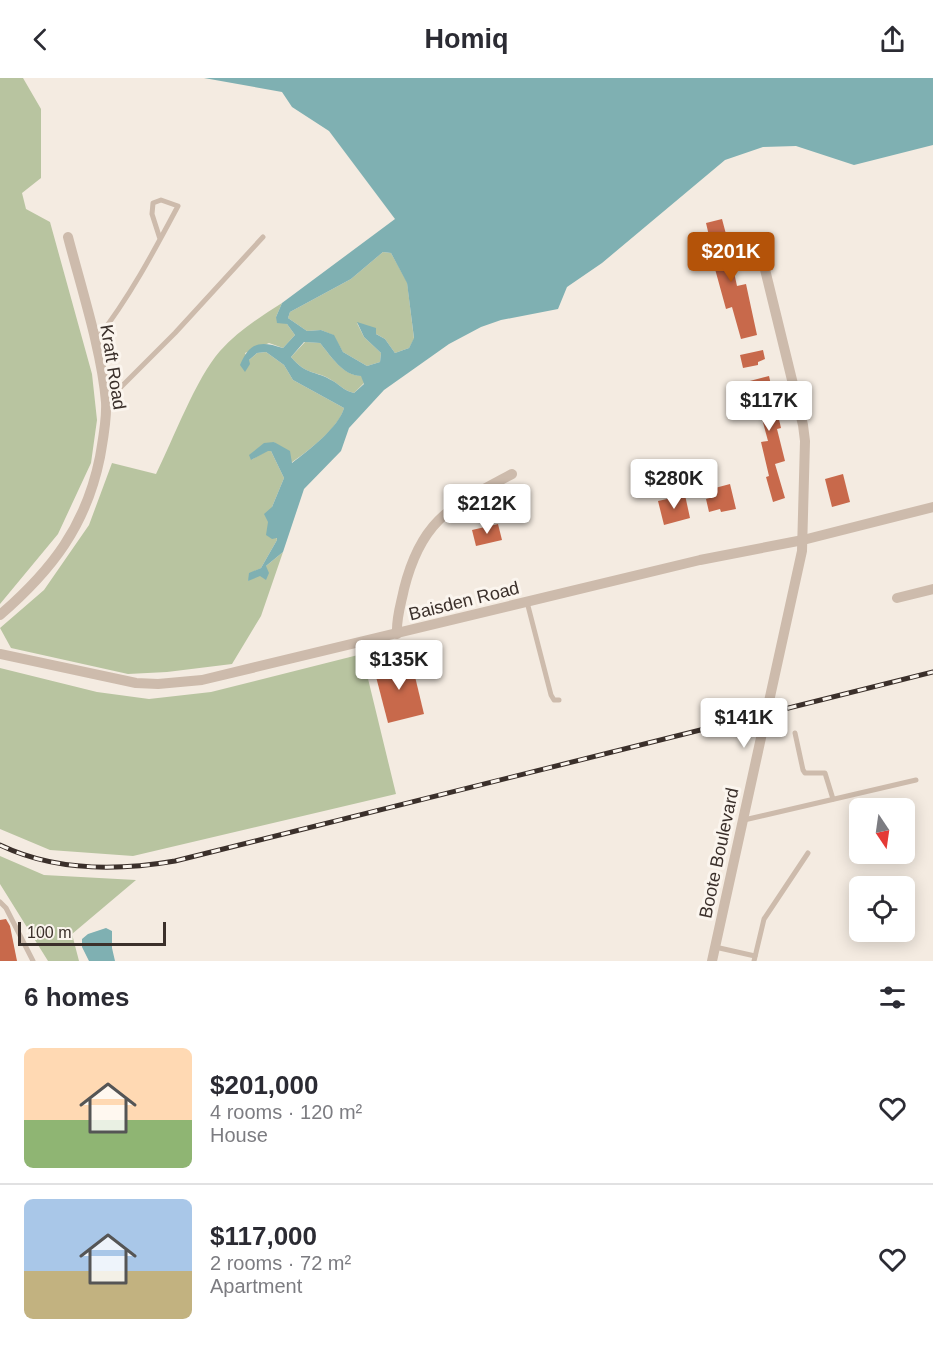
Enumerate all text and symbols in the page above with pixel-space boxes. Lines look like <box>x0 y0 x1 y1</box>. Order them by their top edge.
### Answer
icon: back <box>24 23 57 56</box>
icon: share <box>876 23 909 56</box>
text: Homiq <box>425 24 509 54</box>
pin: $201K <box>689 232 773 283</box>
text: $201K <box>702 240 760 262</box>
street label: Kraft Road <box>96 323 130 411</box>
pin: $117K <box>727 381 811 432</box>
text: $117K <box>740 389 798 411</box>
pin: $280K <box>632 459 716 510</box>
text: $280K <box>645 467 703 489</box>
pin: $212K <box>445 484 529 535</box>
text: $212K <box>458 492 516 514</box>
street label: Baisden Road <box>407 578 521 624</box>
pin: $135K <box>357 640 441 691</box>
text: $135K <box>370 648 428 670</box>
pin: $141K <box>702 698 786 749</box>
text: $141K <box>715 706 773 728</box>
street label: Boote Boulevard <box>695 786 743 920</box>
north arrow <box>849 798 915 864</box>
map controls <box>849 798 915 942</box>
button: locate <box>849 876 915 942</box>
scale bar <box>18 919 166 946</box>
text: 100 m <box>27 924 71 941</box>
icon: filters <box>876 981 909 1014</box>
text: 6 homes <box>24 982 130 1012</box>
text: $201,000 <box>210 1070 318 1100</box>
icon: home <box>72 1072 144 1144</box>
icon: heart <box>876 1092 909 1125</box>
text: 4 rooms · 120 m² <box>210 1101 362 1123</box>
text: House <box>210 1124 268 1146</box>
text: $117,000 <box>210 1221 317 1251</box>
icon: home <box>72 1223 144 1295</box>
icon: heart <box>876 1243 909 1276</box>
text: 2 rooms · 72 m² <box>210 1252 351 1274</box>
text: Apartment <box>210 1275 302 1297</box>

